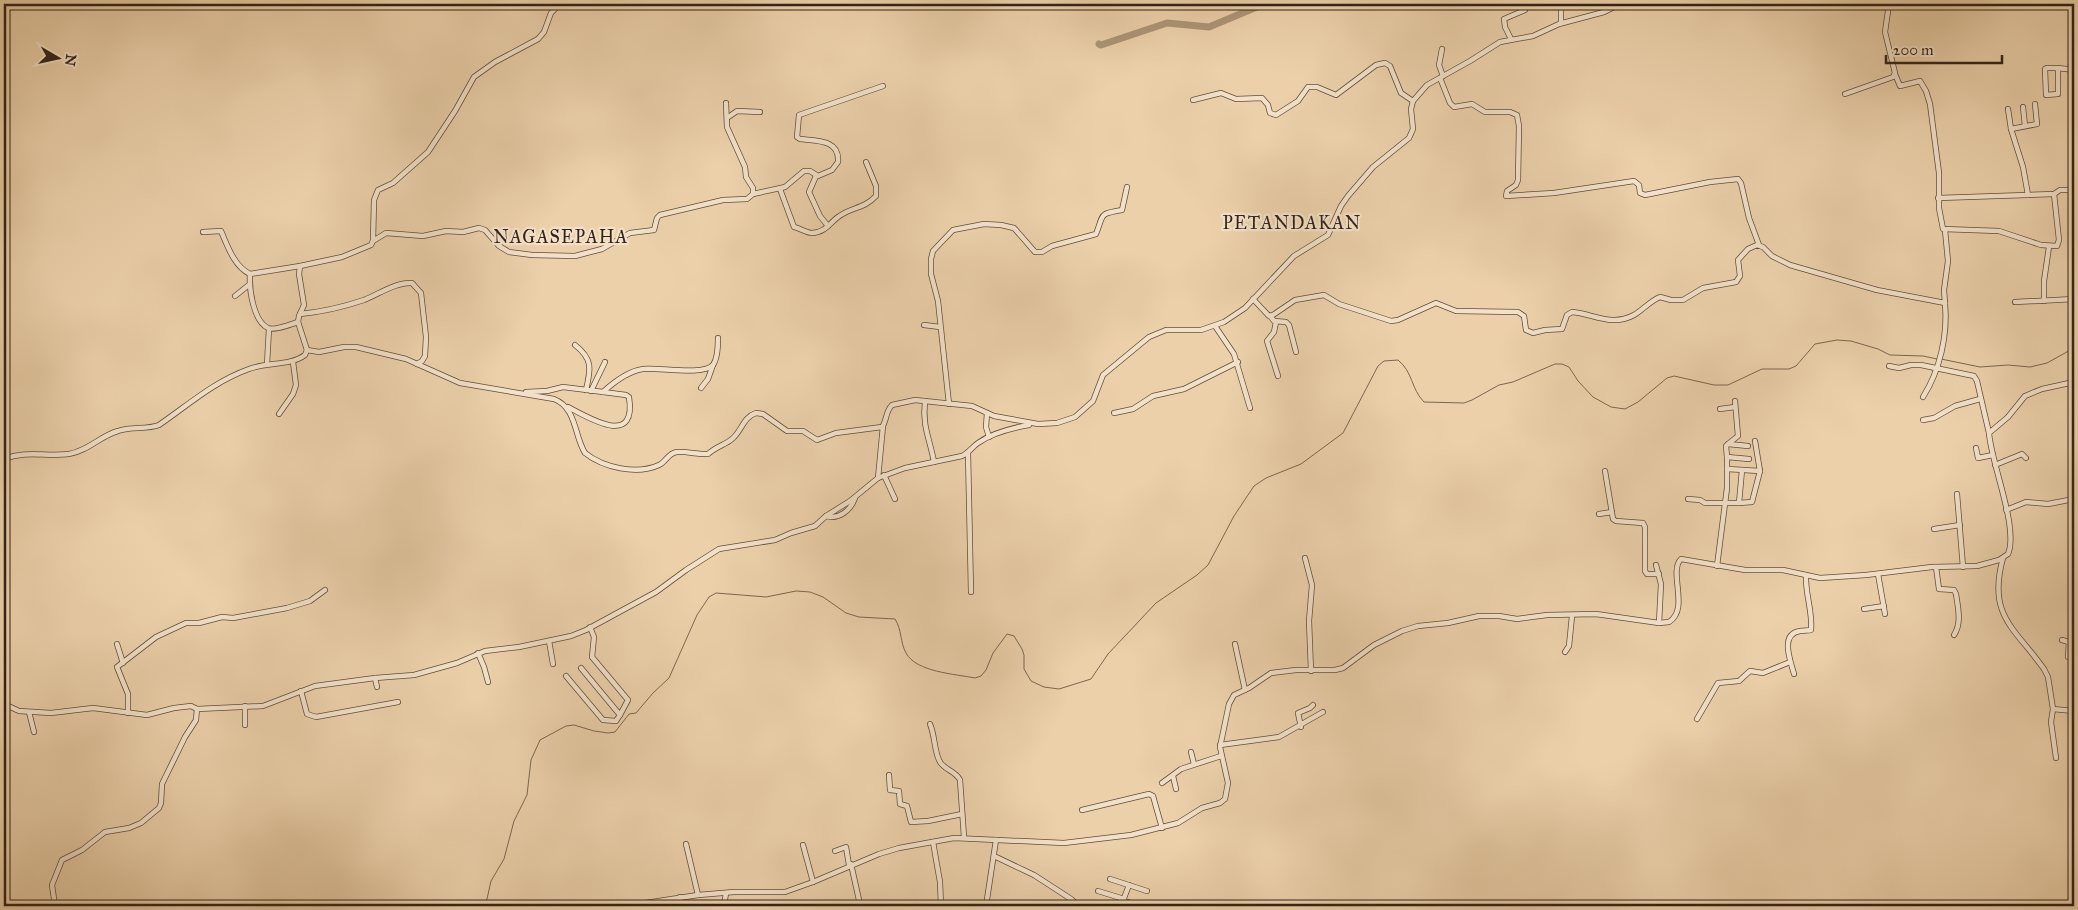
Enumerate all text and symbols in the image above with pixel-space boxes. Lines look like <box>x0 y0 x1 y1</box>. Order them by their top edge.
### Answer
north arrow <box>32 32 82 82</box>
scale bar <box>1886 32 2002 64</box>
text: 200 m <box>1893 41 1934 59</box>
text: N <box>61 53 80 67</box>
district label: PETANDAKAN <box>1223 212 1361 234</box>
district label: NAGASEPAHA <box>494 226 629 248</box>

